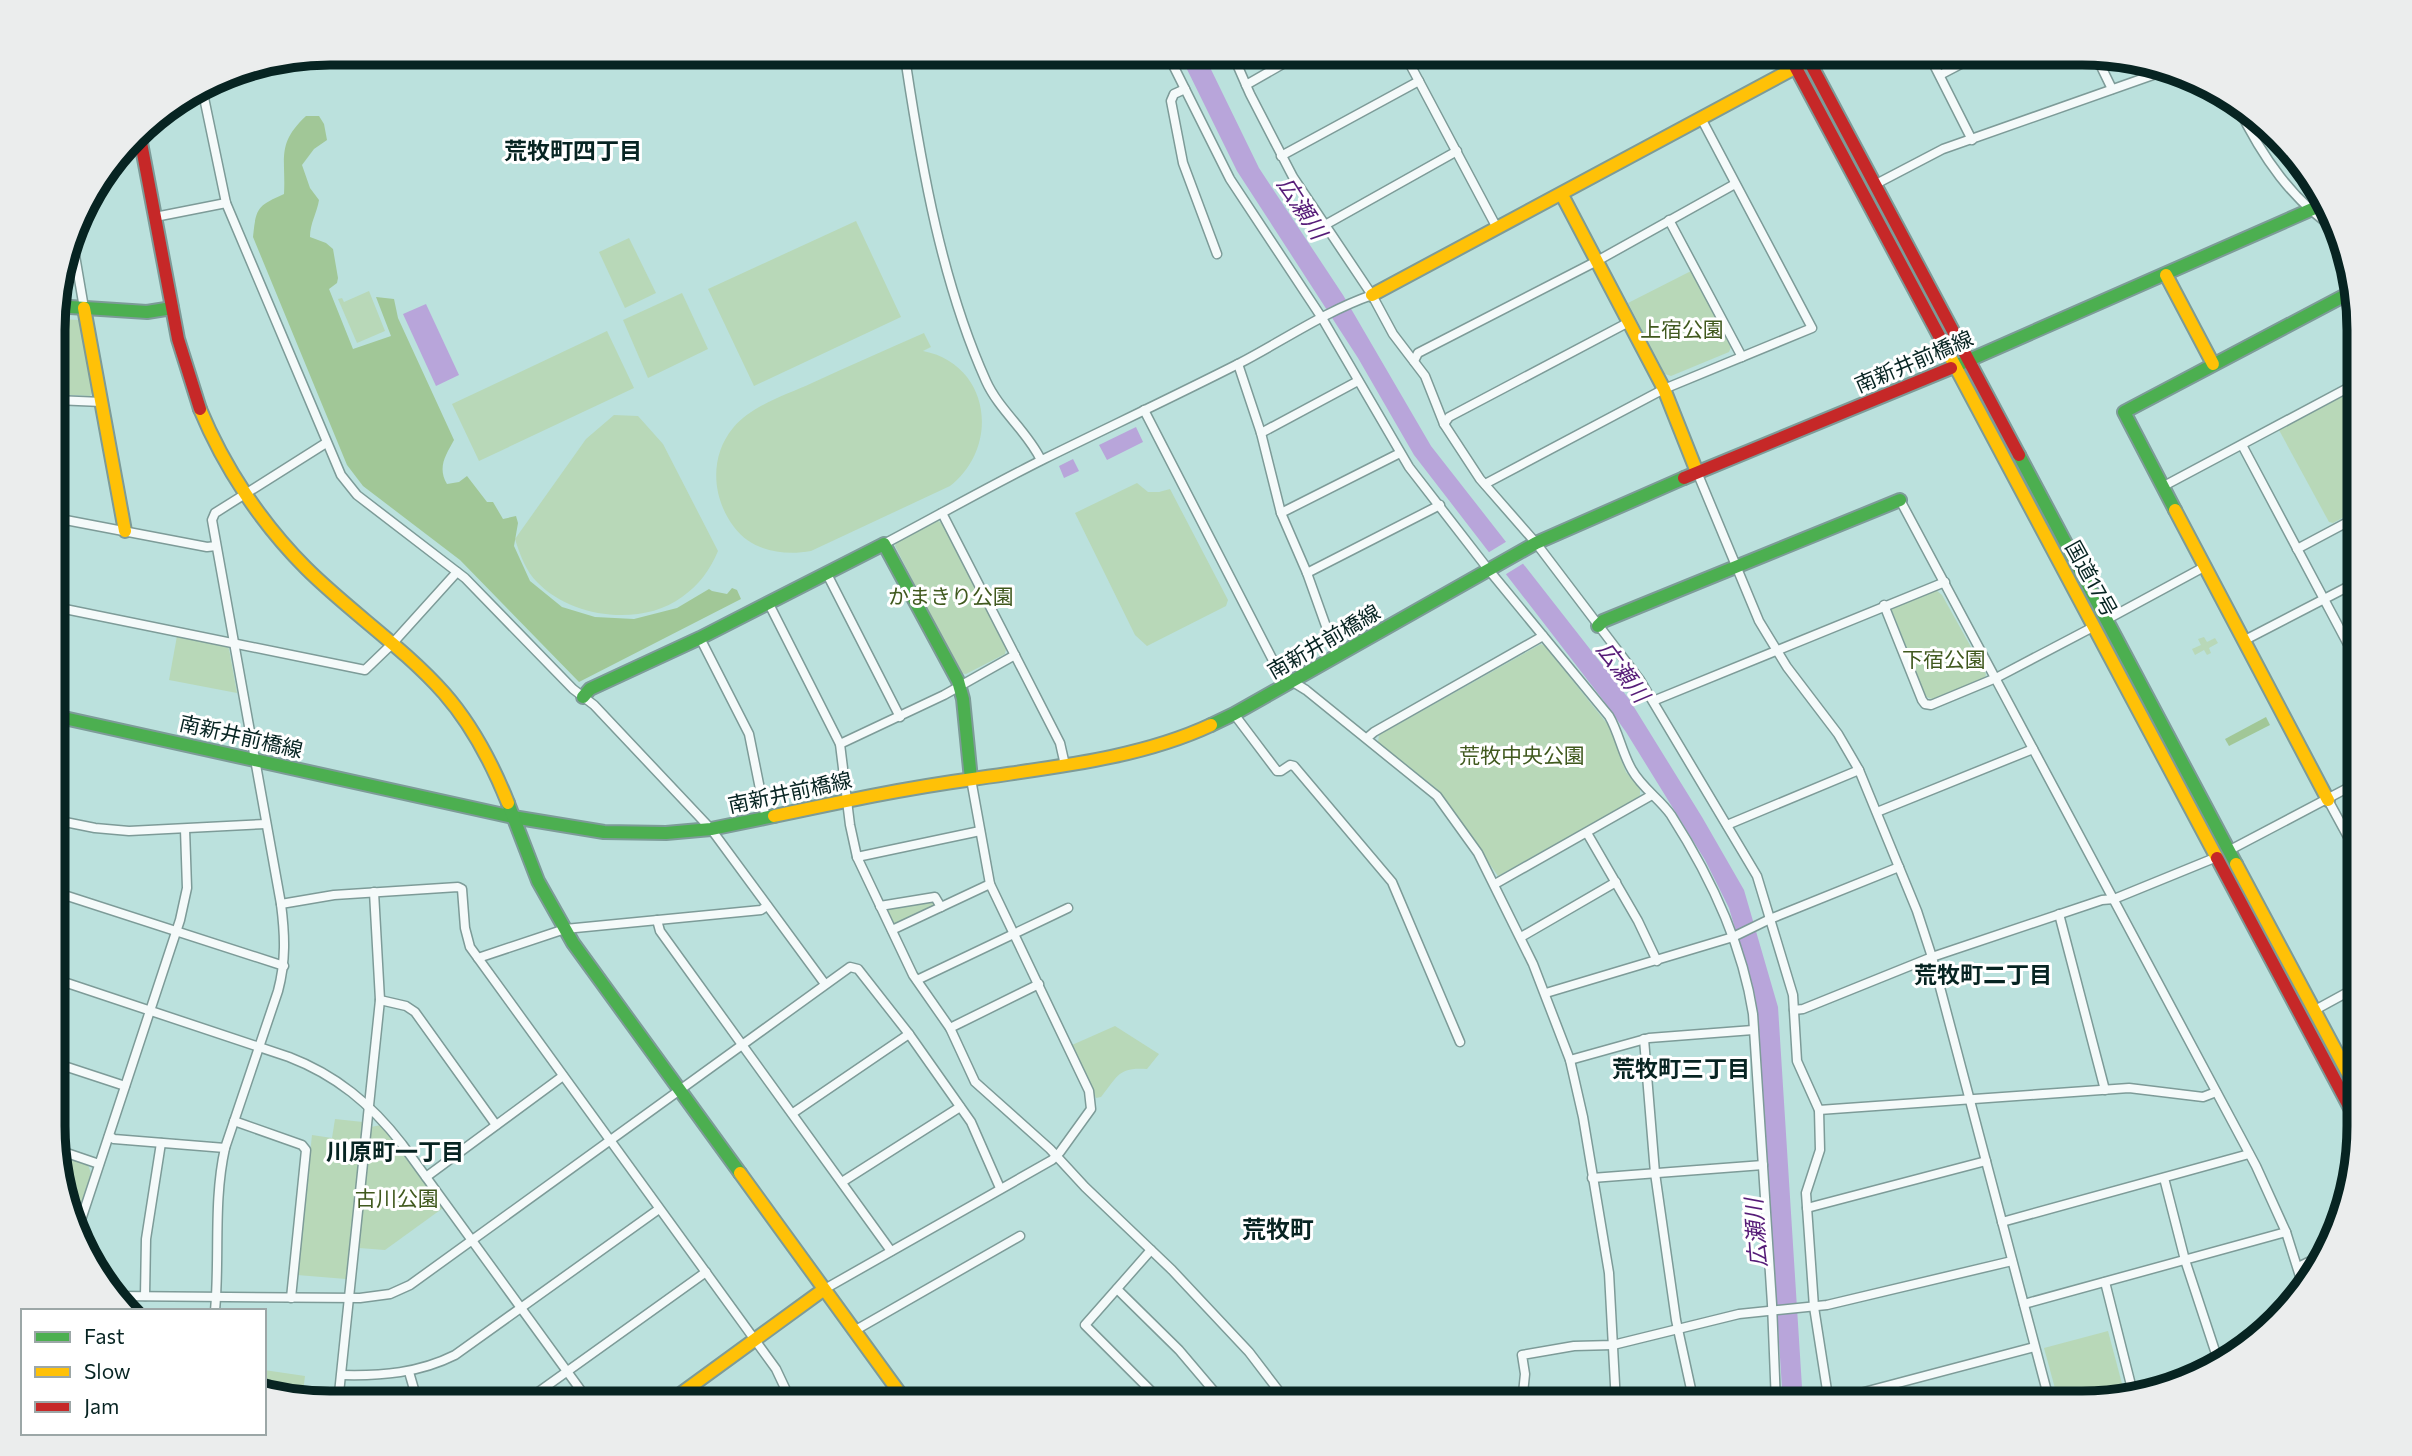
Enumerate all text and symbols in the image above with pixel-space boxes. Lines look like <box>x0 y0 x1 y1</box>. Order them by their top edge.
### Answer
district label: 荒牧町四丁目 <box>504 136 642 164</box>
water label: 広瀬川 <box>1272 171 1335 247</box>
park label: 上宿公園 <box>1640 316 1724 341</box>
street label: 南新井前橋線 <box>1851 324 1976 397</box>
street label: 国道17号 <box>2061 536 2123 621</box>
park label: かまきり公園 <box>888 583 1014 608</box>
street label: 南新井前橋線 <box>1262 598 1384 683</box>
water label: 広瀬川 <box>1592 635 1658 710</box>
park label: 下宿公園 <box>1902 646 1986 671</box>
street label: 南新井前橋線 <box>177 709 306 762</box>
park label: 荒牧中央公園 <box>1459 742 1585 767</box>
street label: 南新井前橋線 <box>725 766 854 817</box>
district label: 荒牧町二丁目 <box>1914 960 2052 988</box>
district label: 荒牧町三丁目 <box>1612 1054 1750 1082</box>
district label: 川原町一丁目 <box>326 1137 464 1165</box>
park label: 古川公園 <box>355 1185 439 1210</box>
water label: 広瀬川 <box>1738 1195 1771 1268</box>
district label: 荒牧町 <box>1242 1214 1314 1243</box>
legend <box>21 1309 266 1435</box>
text: Fast <box>84 1323 125 1348</box>
text: Slow <box>84 1358 131 1383</box>
text: Jam <box>84 1393 119 1418</box>

